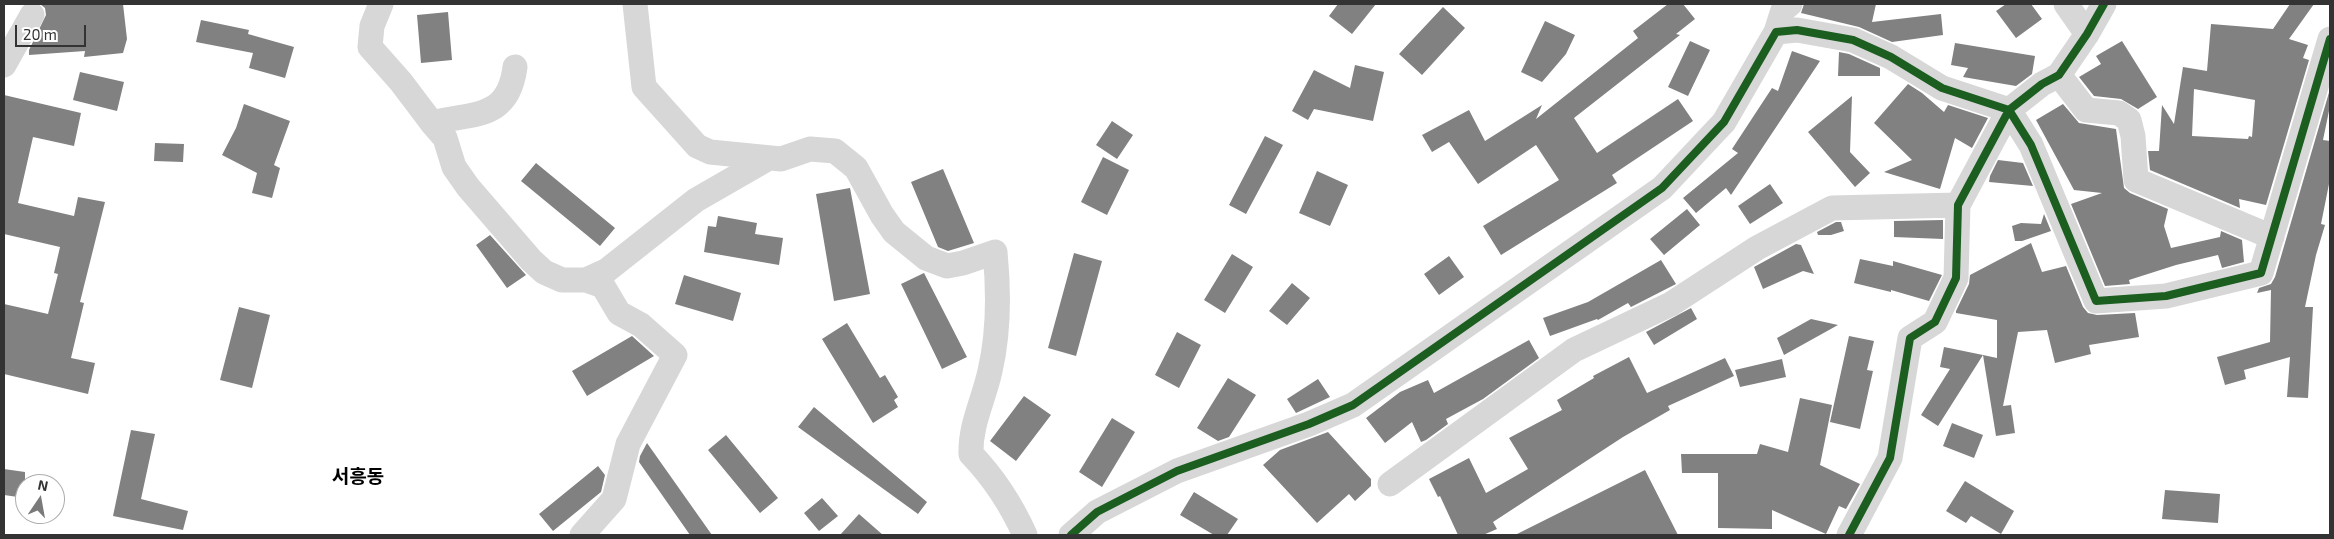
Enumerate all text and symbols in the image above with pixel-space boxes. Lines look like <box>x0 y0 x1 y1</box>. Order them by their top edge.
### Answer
scale bar <box>18 15 89 47</box>
text: 20 m <box>23 25 57 43</box>
district label: 서흥동 <box>332 466 384 488</box>
north arrow <box>15 474 65 524</box>
text: N <box>36 475 50 494</box>

